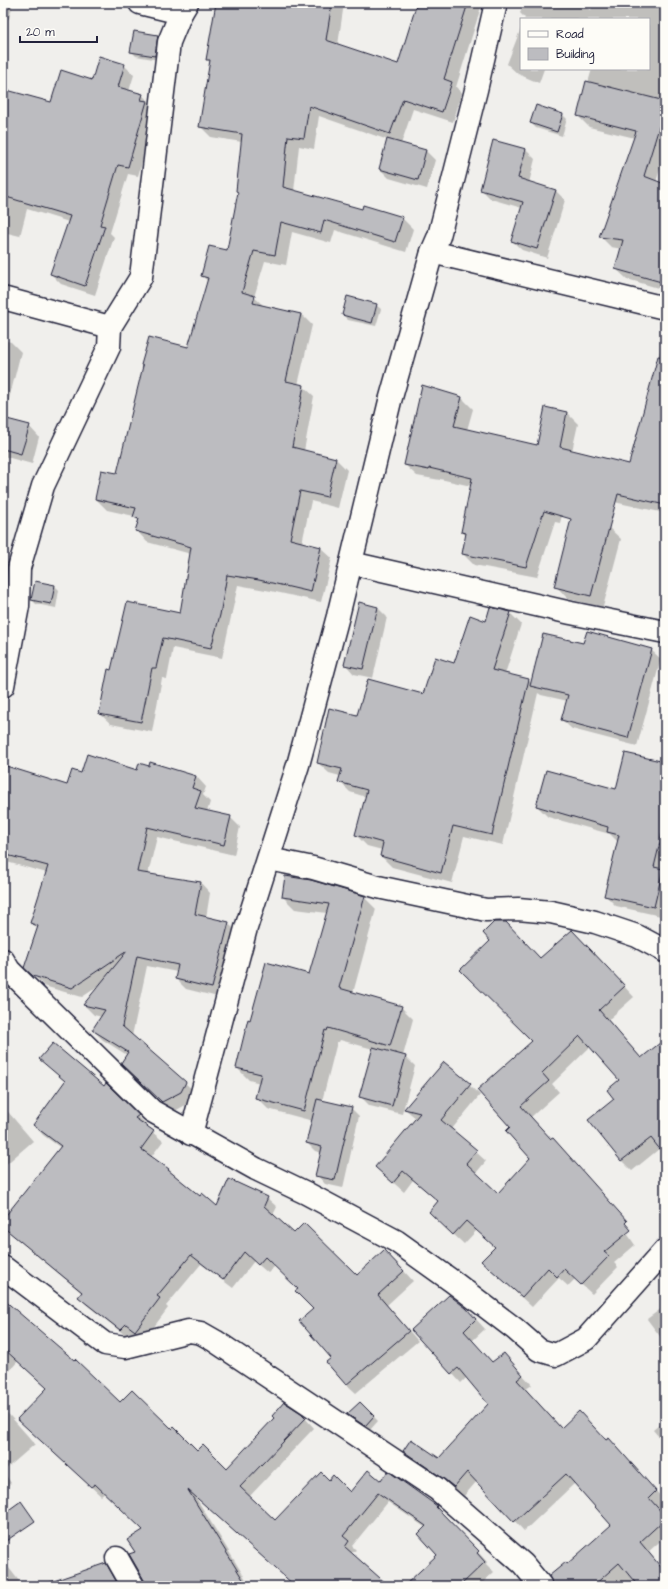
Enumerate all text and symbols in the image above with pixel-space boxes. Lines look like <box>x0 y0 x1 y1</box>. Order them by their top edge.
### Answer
scale bar <box>20 18 97 44</box>
legend <box>520 18 650 70</box>
text: 20 m <box>26 24 55 41</box>
text: Road <box>556 26 584 43</box>
text: Building <box>556 46 594 64</box>

